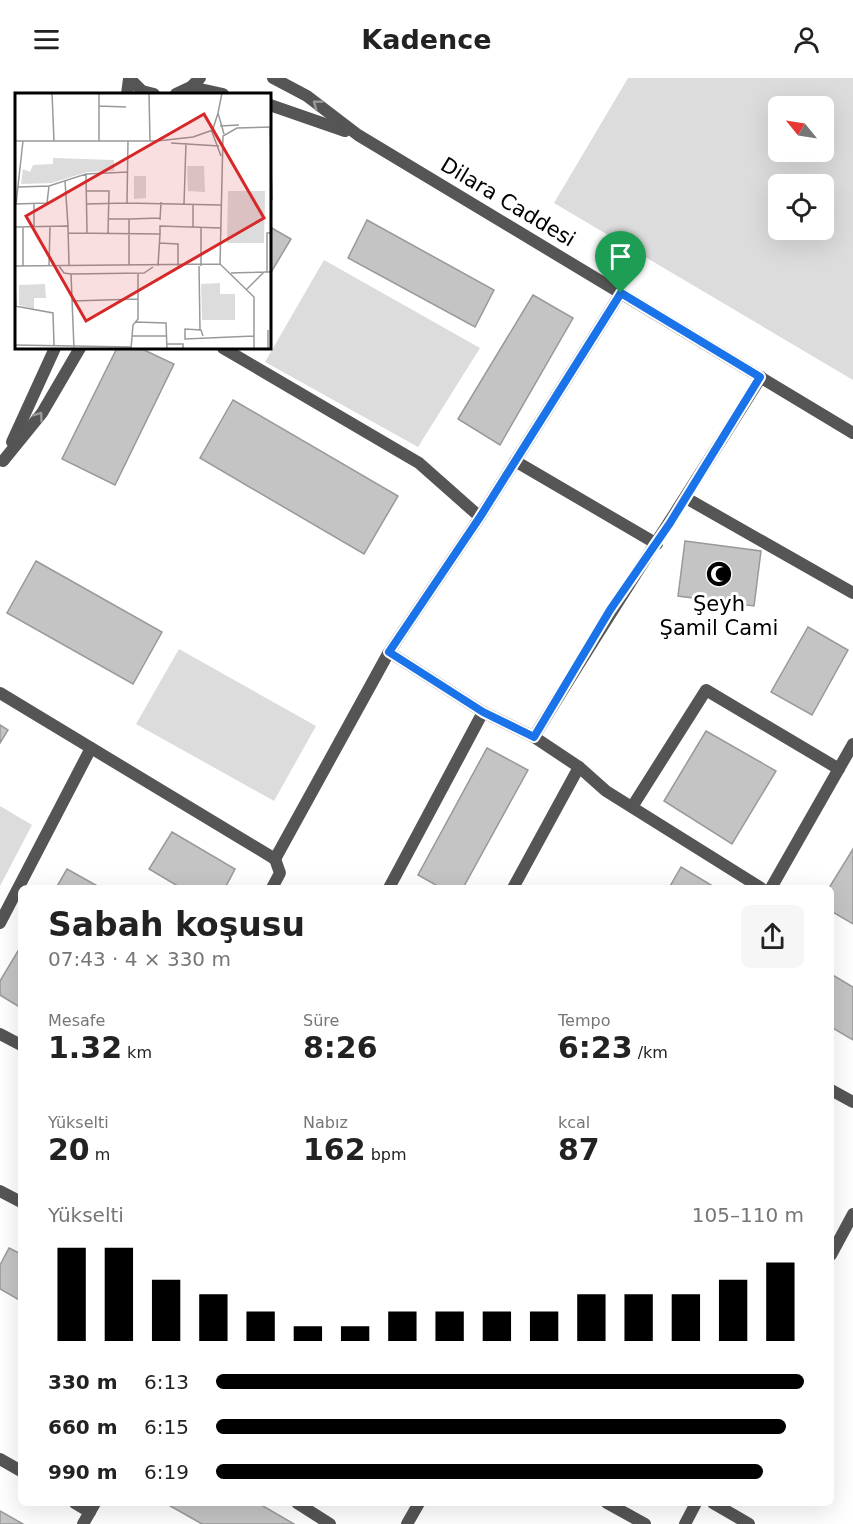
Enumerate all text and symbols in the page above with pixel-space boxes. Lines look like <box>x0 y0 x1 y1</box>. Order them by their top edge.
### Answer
icon: menu <box>30 23 63 56</box>
icon: person <box>790 23 823 56</box>
text: Kadence <box>361 24 492 55</box>
inset map <box>15 93 272 350</box>
north arrow <box>768 96 834 162</box>
map controls <box>768 96 834 240</box>
one-way arrow <box>313 101 324 112</box>
street label: Dilara Caddesi <box>436 152 580 252</box>
button: locate <box>768 174 834 240</box>
pin <box>595 231 646 293</box>
icon: arrive <box>604 240 637 273</box>
one-way arrow <box>32 411 43 422</box>
mosque icon: Şeyh Şamil Cami <box>704 559 734 589</box>
place label: Şeyh Şamil Cami <box>660 592 778 640</box>
text: Sabah koşusu <box>48 905 305 944</box>
button: share <box>741 905 804 968</box>
text: 07:43 · 4 × 330 m <box>48 947 231 971</box>
text: Mesafe <box>48 1011 105 1030</box>
text: Süre <box>303 1011 339 1030</box>
text: Tempo <box>558 1011 610 1030</box>
text: 1.32 <box>48 1030 122 1065</box>
text: 8:26 <box>303 1030 378 1065</box>
text: 6:23 <box>558 1030 633 1065</box>
text: km <box>122 1043 152 1062</box>
text: /km <box>633 1043 668 1062</box>
text: Yükselti <box>48 1113 109 1132</box>
text: Nabız <box>303 1113 348 1132</box>
text: kcal <box>558 1113 590 1132</box>
text: 20 <box>48 1132 90 1167</box>
text: 162 <box>303 1132 366 1167</box>
text: 87 <box>558 1132 600 1167</box>
text: m <box>90 1145 110 1164</box>
text: bpm <box>366 1145 407 1164</box>
text: Yükselti <box>48 1203 124 1227</box>
text: 105–110 m <box>692 1203 804 1227</box>
text: 330 m <box>48 1370 118 1394</box>
text: 6:13 <box>144 1370 189 1394</box>
text: 660 m <box>48 1415 118 1439</box>
text: 6:15 <box>144 1415 189 1439</box>
text: 990 m <box>48 1460 118 1484</box>
text: 6:19 <box>144 1460 189 1484</box>

